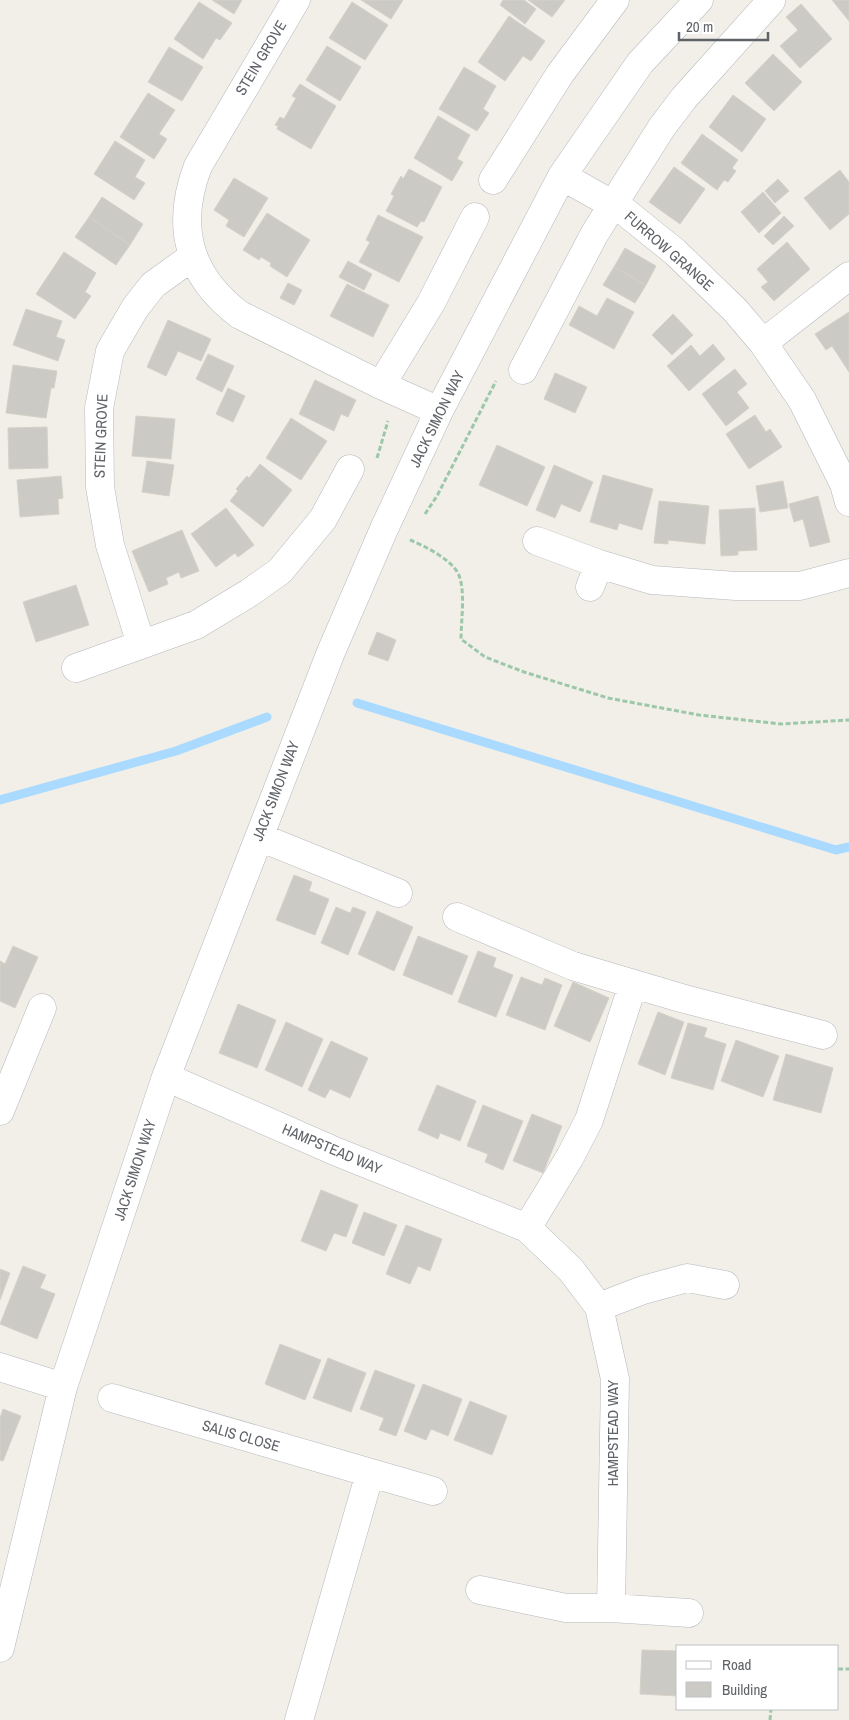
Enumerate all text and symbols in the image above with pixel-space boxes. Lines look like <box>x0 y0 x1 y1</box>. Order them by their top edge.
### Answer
scale bar <box>679 10 768 42</box>
street label: STEIN GROVE <box>230 16 291 99</box>
text: 20 m <box>686 16 713 37</box>
street label: FURROW GRANGE <box>620 206 719 295</box>
street label: JACK SIMON WAY <box>404 366 469 471</box>
street label: STEIN GROVE <box>89 394 112 478</box>
street label: JACK SIMON WAY <box>247 737 304 844</box>
street label: JACK SIMON WAY <box>108 1116 161 1223</box>
street label: HAMPSTEAD WAY <box>279 1118 386 1179</box>
street label: HAMPSTEAD WAY <box>602 1379 623 1486</box>
street label: SALIS CLOSE <box>200 1414 282 1457</box>
legend <box>676 1645 839 1710</box>
text: Road <box>722 1654 751 1675</box>
text: Building <box>722 1679 767 1700</box>

